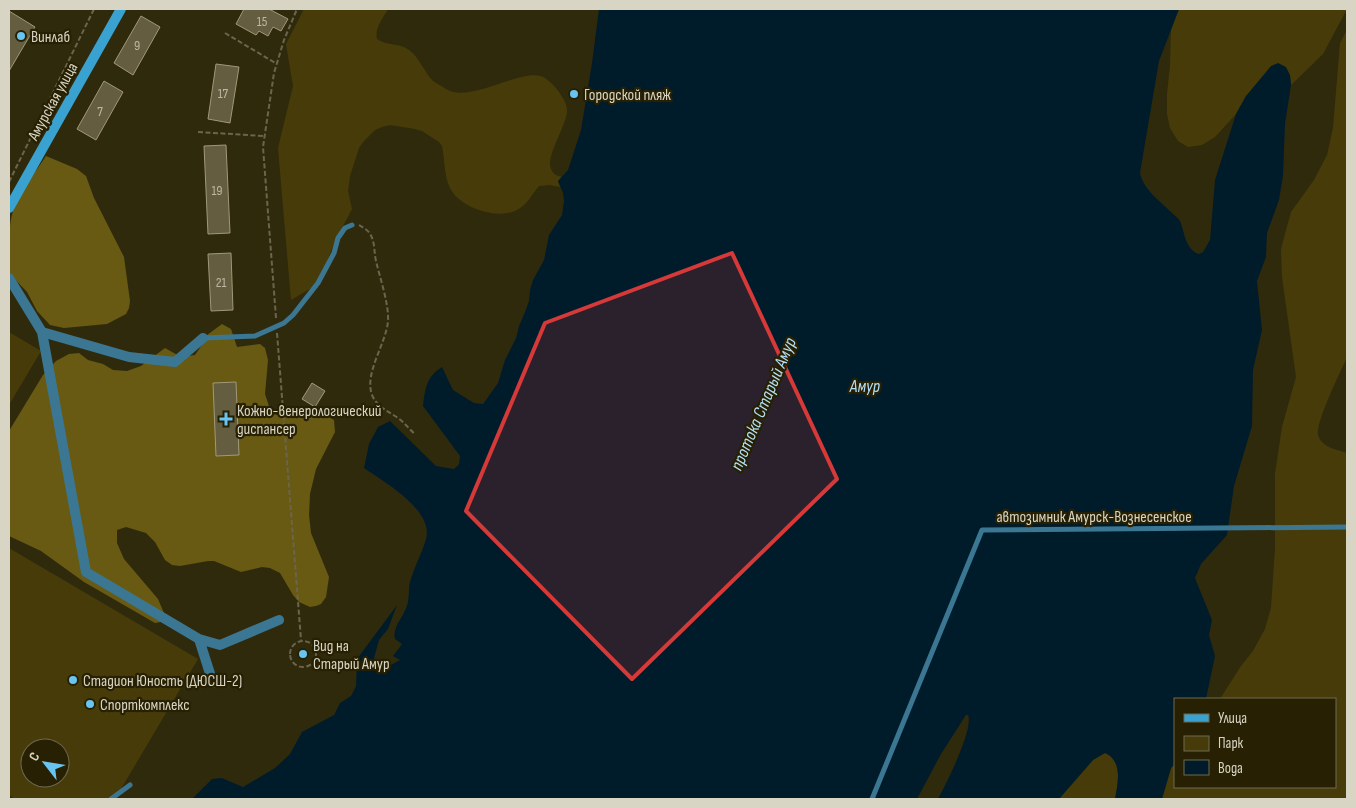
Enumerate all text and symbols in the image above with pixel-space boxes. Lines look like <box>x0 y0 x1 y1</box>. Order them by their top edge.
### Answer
house number: 15 <box>257 13 268 30</box>
place label: Винлаб <box>31 28 70 47</box>
marker: Винлаб <box>15 30 27 42</box>
house number: 9 <box>134 37 140 54</box>
street label: Амурская улица <box>24 59 82 145</box>
house number: 17 <box>218 85 229 102</box>
place label: Городской пляж <box>584 86 671 105</box>
marker: Городской пляж <box>568 88 580 100</box>
house number: 7 <box>97 103 103 120</box>
house number: 19 <box>211 182 223 199</box>
house number: 21 <box>216 274 226 291</box>
water label: протока Старый Амур <box>726 334 801 474</box>
water label: Амур <box>849 376 881 397</box>
place label: Кожно-венерологический диспансер <box>237 402 382 439</box>
marker: Кожно-венерологический диспансер <box>219 412 233 426</box>
street label: автозимник Амурск-Вознесенское <box>996 508 1192 527</box>
place label: Вид на Старый Амур <box>313 637 390 674</box>
marker: Вид на Старый Амур <box>297 648 309 660</box>
place label: Стадион Юность (ДЮСШ-2) <box>83 672 242 691</box>
marker: Стадион Юность (ДЮСШ-2) <box>67 674 79 686</box>
place label: Спорткомплекс <box>100 696 190 715</box>
marker: Спорткомплекс <box>84 698 96 710</box>
legend <box>1174 698 1336 788</box>
text: Улица <box>1218 709 1247 728</box>
text: Парк <box>1218 734 1244 753</box>
north arrow <box>20 738 70 788</box>
text: С <box>25 749 43 764</box>
text: Вода <box>1218 759 1243 778</box>

